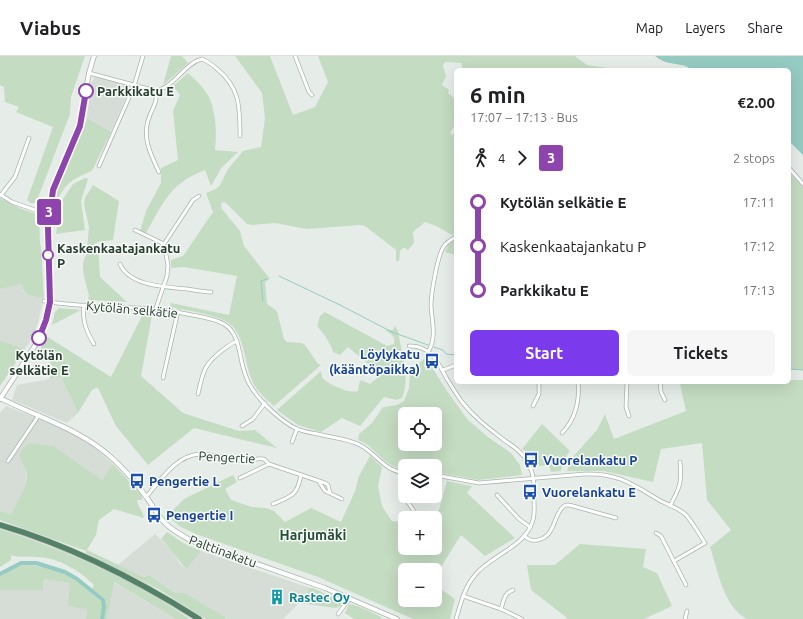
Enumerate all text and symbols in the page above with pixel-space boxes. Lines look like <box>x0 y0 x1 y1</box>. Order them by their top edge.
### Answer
text: Viabus <box>20 17 81 39</box>
text: Map <box>636 20 663 36</box>
text: Layers <box>685 20 725 36</box>
text: Share <box>747 20 783 36</box>
text: 6 min <box>470 82 526 107</box>
marker: Parkkikatu E <box>78 83 94 99</box>
place label: Parkkikatu E <box>97 84 174 98</box>
text: €2.00 <box>737 94 775 111</box>
text: 17:07 – 17:13 · Bus <box>470 110 578 124</box>
icon: walk <box>470 147 492 169</box>
icon: forward <box>511 147 533 169</box>
text: 3 <box>547 150 555 166</box>
text: 4 <box>498 151 505 165</box>
text: 2 stops <box>733 151 775 165</box>
text: Kytölän selkätie E <box>500 194 626 211</box>
text: 17:11 <box>742 195 775 209</box>
line badge: 3 <box>36 199 62 225</box>
text: 3 <box>45 204 53 220</box>
text: Kaskenkaatajankatu P <box>500 238 646 255</box>
text: 17:12 <box>742 239 775 253</box>
place label: Kaskenkaatajankatu P <box>57 241 180 270</box>
marker: Kaskenkaatajankatu P <box>42 249 54 261</box>
text: Parkkikatu E <box>500 282 589 299</box>
text: 17:13 <box>742 283 775 297</box>
street label: Kytölän selkätie <box>85 298 179 320</box>
marker: Kytölän selkätie E <box>31 330 47 346</box>
button: Start <box>470 330 619 376</box>
button: Tickets <box>627 330 775 376</box>
place label: Löylykatu (kääntöpaikka) <box>329 347 420 377</box>
place label: Kytölän selkätie E <box>9 348 69 377</box>
bus stop icon: Löylykatu (kääntöpaikka) <box>423 352 441 370</box>
map controls <box>398 407 442 607</box>
button: locate <box>398 407 442 451</box>
street label: Pengertie <box>198 449 256 465</box>
bus stop icon: Vuorelankatu P <box>522 451 540 469</box>
place label: Vuorelankatu P <box>543 453 638 467</box>
button: layers <box>398 459 442 503</box>
bus stop icon: Pengertie L <box>128 472 146 490</box>
place label: Pengertie L <box>149 474 220 488</box>
bus stop icon: Vuorelankatu E <box>521 483 539 501</box>
place label: Vuorelankatu E <box>542 485 636 499</box>
bus stop icon: Pengertie I <box>145 506 163 524</box>
place label: Pengertie I <box>166 508 233 522</box>
button: + <box>398 511 442 555</box>
district label: Harjumäki <box>279 527 347 543</box>
street label: Palttinakatu <box>187 532 259 570</box>
button: − <box>398 563 442 607</box>
building icon: Rastec Oy <box>268 588 286 606</box>
place label: Rastec Oy <box>289 590 350 604</box>

